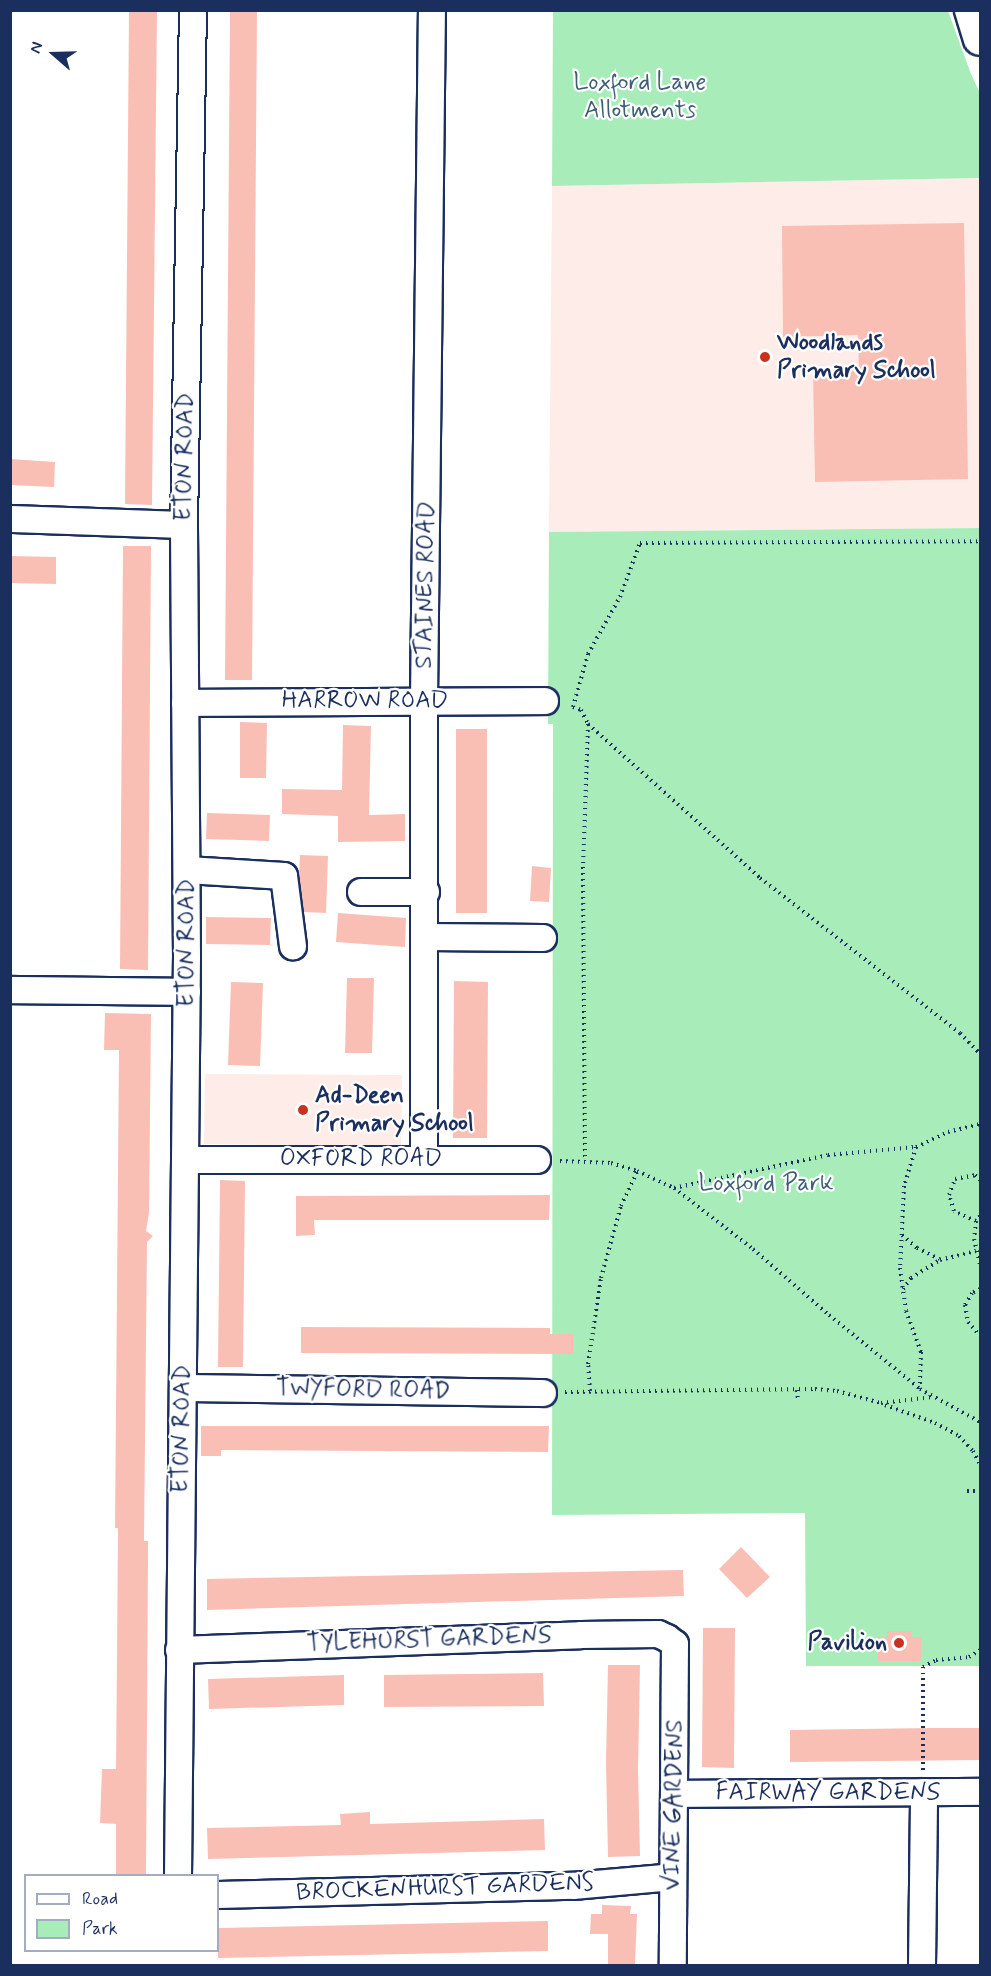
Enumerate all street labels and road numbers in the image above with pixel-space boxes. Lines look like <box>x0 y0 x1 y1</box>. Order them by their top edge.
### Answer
street label: ETON ROAD <box>169 394 201 520</box>
street label: STAINES ROAD <box>410 502 442 668</box>
street label: HARROW ROAD <box>282 687 448 715</box>
street label: ETON ROAD <box>173 880 201 1006</box>
street label: OXFORD ROAD <box>280 1145 442 1173</box>
street label: ETON ROAD <box>166 1366 198 1492</box>
street label: TWYFORD ROAD <box>275 1374 451 1406</box>
street label: TYLEHURST GARDENS <box>308 1621 550 1659</box>
street label: VINE GARDENS <box>658 1718 690 1892</box>
street label: FAIRWAY GARDENS <box>718 1779 938 1807</box>
street label: BROCKENHURST GARDENS <box>296 1868 594 1908</box>

